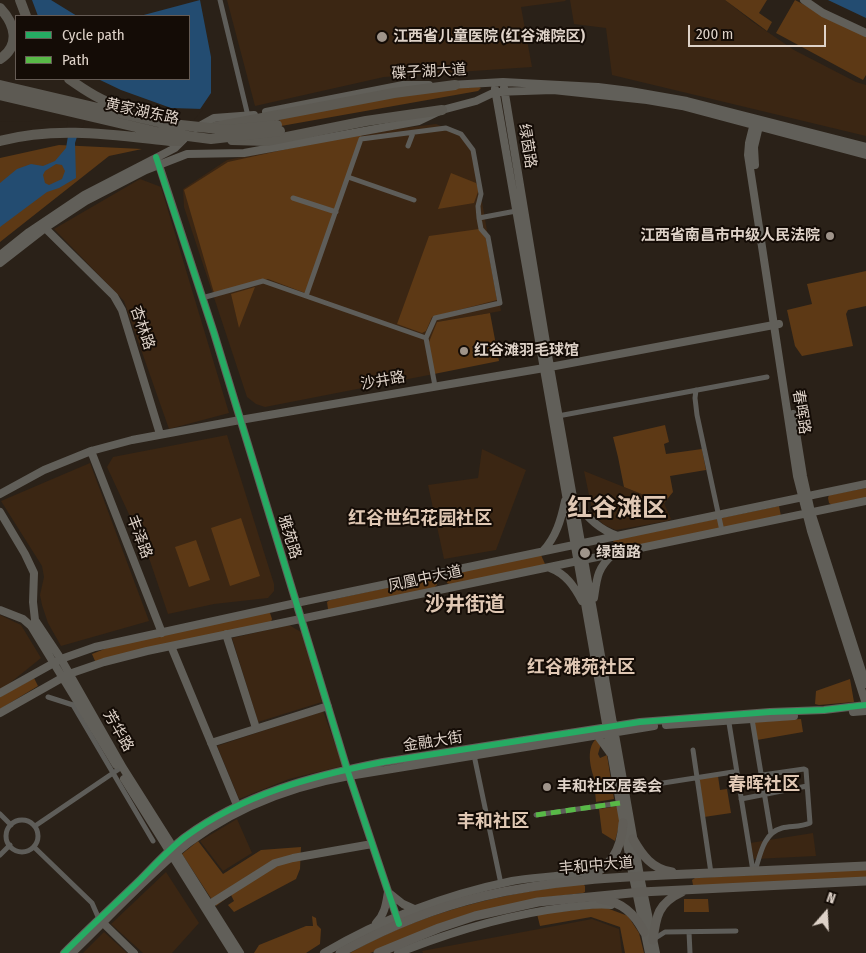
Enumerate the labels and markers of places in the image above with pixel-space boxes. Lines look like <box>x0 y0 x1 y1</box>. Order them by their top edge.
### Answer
place label: 江西省儿童医院 (红谷滩院区) <box>393 28 585 46</box>
marker: 江西省儿童医院 (红谷滩院区) <box>375 30 389 44</box>
place label: 江西省南昌市中级人民法院 <box>640 227 820 245</box>
marker: 江西省南昌市中级人民法院 <box>824 230 836 242</box>
place label: 红谷滩羽毛球馆 <box>474 342 579 360</box>
marker: 红谷滩羽毛球馆 <box>458 345 470 357</box>
place label: 绿茵路 <box>596 544 641 562</box>
marker: 绿茵路 <box>578 546 592 560</box>
place label: 丰和社区居委会 <box>557 778 662 796</box>
marker: 丰和社区居委会 <box>541 781 553 793</box>

